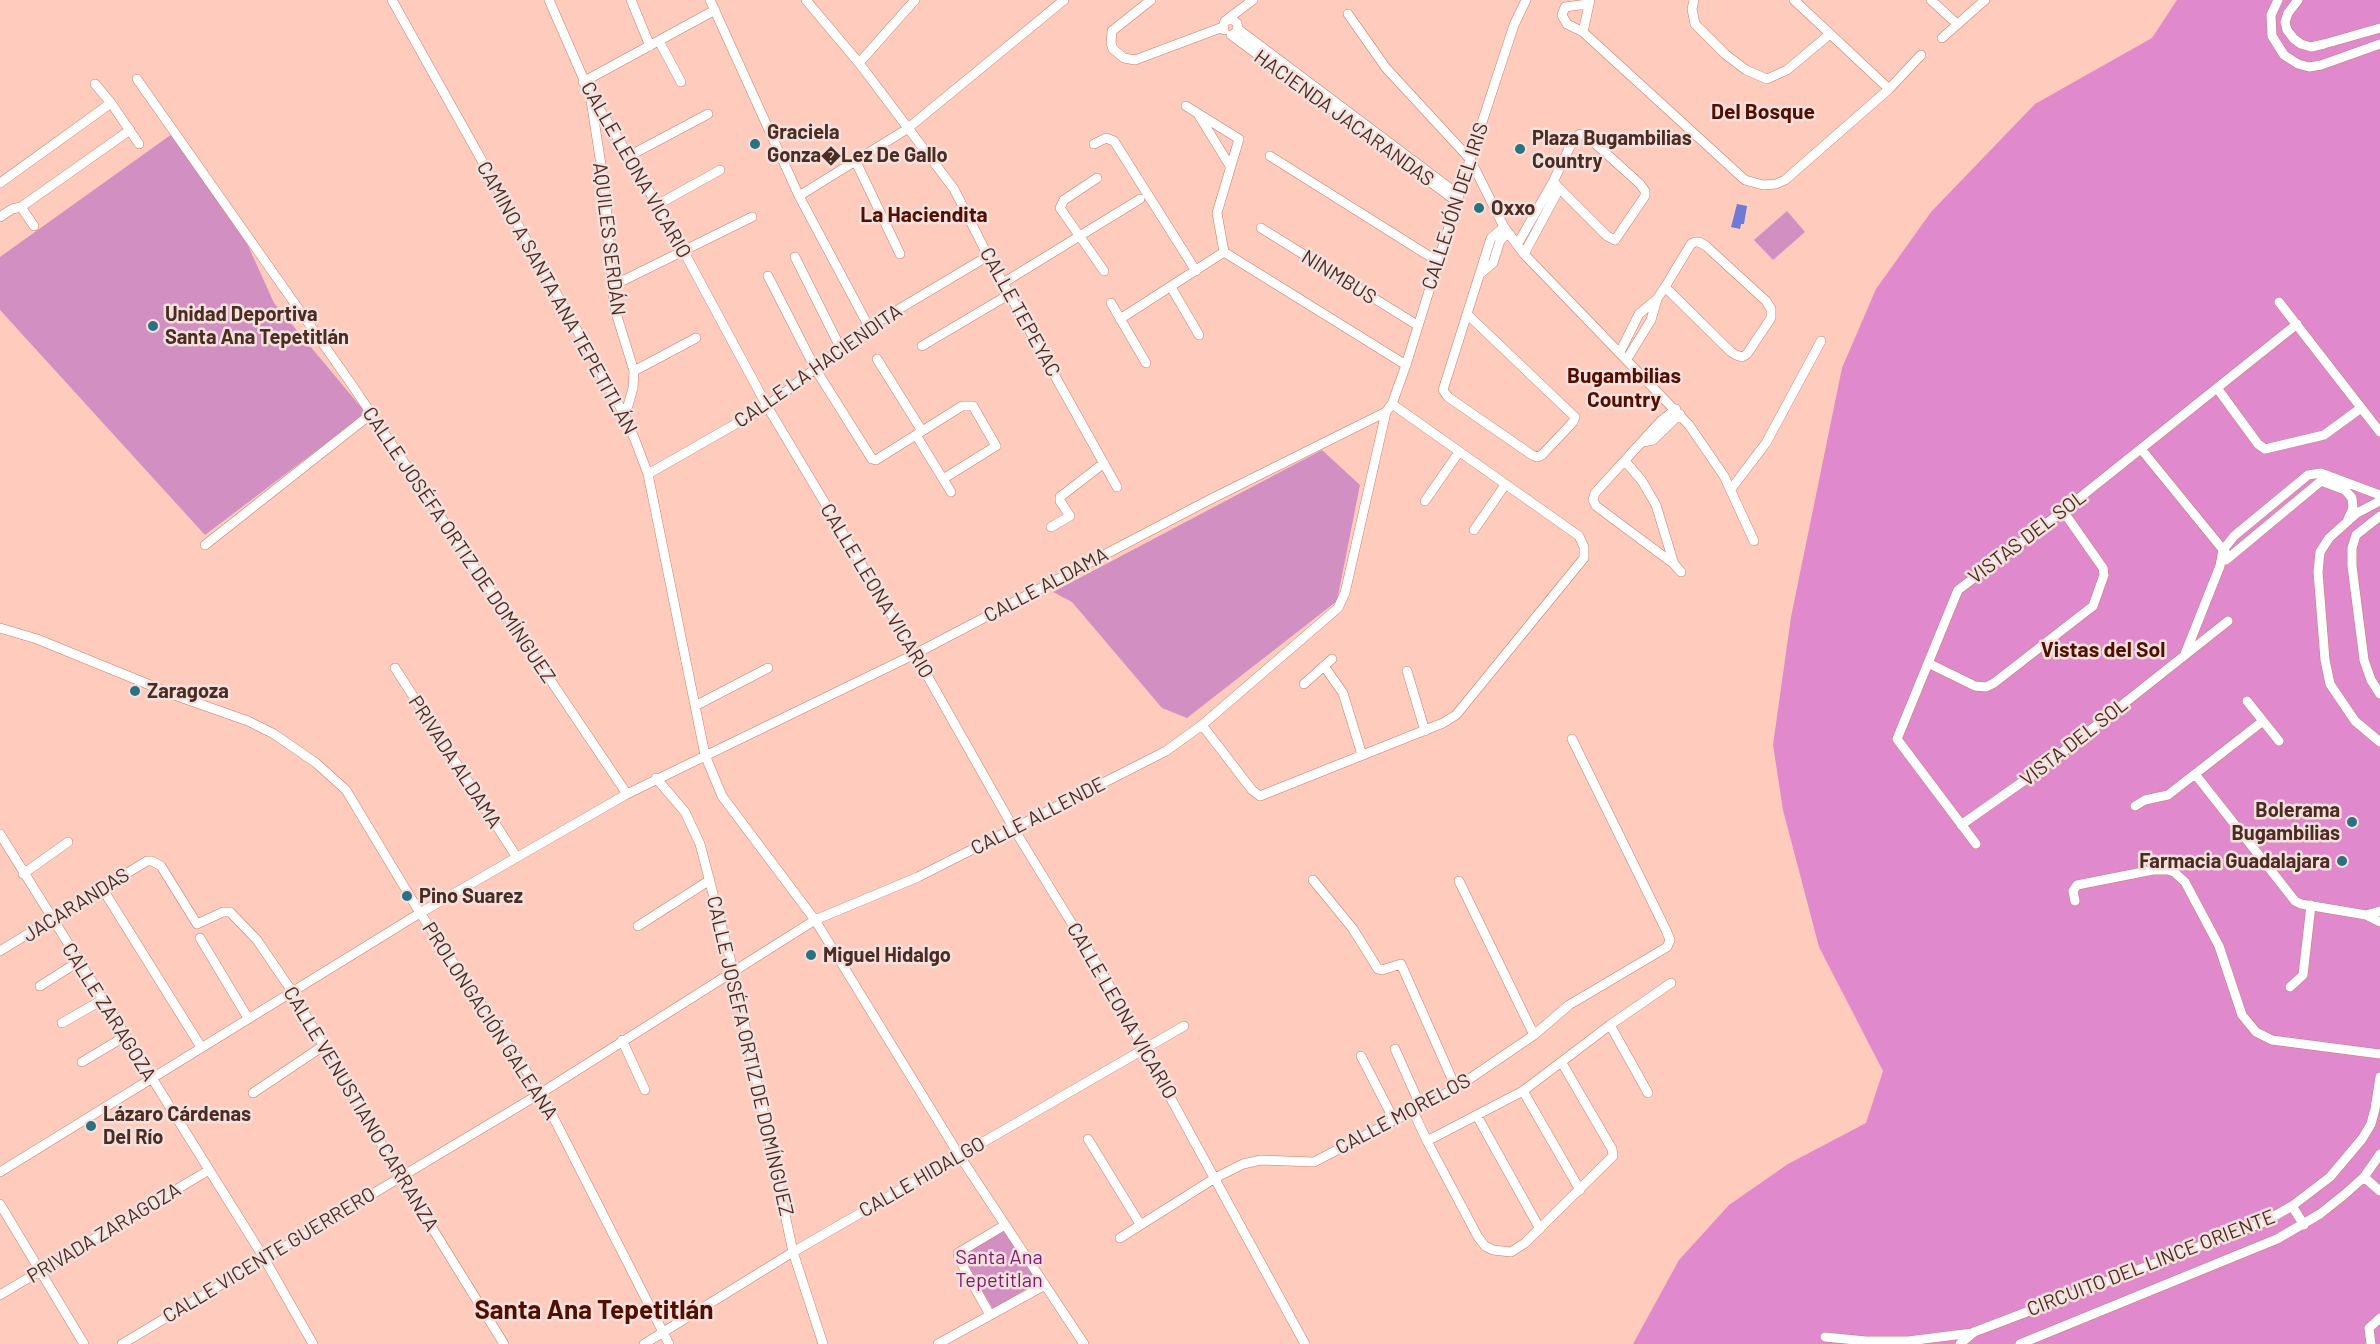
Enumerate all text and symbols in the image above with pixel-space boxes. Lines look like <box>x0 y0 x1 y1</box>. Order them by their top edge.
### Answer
street label: HACIENDA JACARANDAS <box>1249 45 1439 191</box>
street label: CALLE LEONA VICARIO <box>576 78 696 262</box>
district label: Del Bosque <box>1711 99 1815 125</box>
street label: CALLEJÓN DEL IRIS <box>1417 119 1493 293</box>
place label: Graciela Gonza�Lez De Gallo <box>767 120 948 167</box>
place label: Plaza Bugambilias Country <box>1532 126 1692 173</box>
marker: Graciela Gonza�Lez De Gallo <box>748 137 762 151</box>
marker: Plaza Bugambilias Country <box>1513 142 1527 156</box>
street label: CAMINO A SANTA ANA TEPETITLÁN <box>472 157 642 439</box>
street label: AQUILES SERDÁN <box>588 161 630 317</box>
place label: Oxxo <box>1491 196 1535 220</box>
marker: Oxxo <box>1472 201 1486 215</box>
district label: La Haciendita <box>860 202 988 228</box>
street label: CALLE TEPEYAC <box>975 243 1065 381</box>
street label: NINMBUS <box>1297 245 1381 309</box>
street label: CALLE LA HACIENDITA <box>730 299 906 433</box>
place label: Unidad Deportiva Santa Ana Tepetitlán <box>165 302 349 349</box>
marker: Unidad Deportiva Santa Ana Tepetitlán <box>146 319 160 333</box>
district label: Bugambilias Country <box>1567 363 1681 413</box>
street label: CALLE JOSÉFA ORTIZ DE DOMÍNGUEZ <box>357 402 561 688</box>
street label: VISTAS DEL SOL <box>1964 485 2090 589</box>
street label: CALLE LEONA VICARIO <box>815 499 939 683</box>
street label: CALLE ALDAMA <box>980 542 1112 628</box>
district label: Vistas del Sol <box>2041 637 2165 663</box>
place label: Zaragoza <box>147 679 229 703</box>
marker: Zaragoza <box>128 684 142 698</box>
street label: PRIVADA ALDAMA <box>403 691 507 833</box>
street label: VISTA DEL SOL <box>2015 693 2133 791</box>
street label: CALLE ALLENDE <box>967 772 1109 860</box>
place label: Bolerama Bugambilias <box>2231 798 2340 845</box>
marker: Bolerama Bugambilias <box>2345 815 2359 829</box>
place label: Farmacia Guadalajara <box>2139 849 2330 873</box>
marker: Farmacia Guadalajara <box>2335 854 2349 868</box>
street label: JACARANDAS <box>18 863 134 947</box>
place label: Pino Suarez <box>419 884 523 908</box>
marker: Pino Suarez <box>400 889 414 903</box>
street label: CALLE JOSÉFA ORTIZ DE DOMÍNGUEZ <box>701 894 799 1218</box>
street label: PROLONGACIÓN GALEANA <box>417 918 563 1124</box>
street label: CALLE LEONA VICARIO <box>1062 919 1182 1103</box>
street label: CALLE ZARAGOZA <box>57 938 161 1086</box>
place label: Miguel Hidalgo <box>823 943 951 967</box>
marker: Miguel Hidalgo <box>804 948 818 962</box>
street label: CALLE VENUSTIANO CARRANZA <box>278 982 444 1236</box>
street label: CALLE MORELOS <box>1331 1068 1475 1160</box>
place label: Lázaro Cárdenas Del Río <box>103 1102 251 1149</box>
marker: Lázaro Cárdenas Del Río <box>84 1119 98 1133</box>
street label: CALLE HIDALGO <box>855 1131 989 1223</box>
street label: PRIVADA ZARAGOZA <box>23 1178 185 1288</box>
street label: CALLE VICENTE GUERRERO <box>158 1182 380 1328</box>
street label: CIRCUITO DEL LINCE ORIENTE <box>2024 1205 2278 1321</box>
park label: Santa Ana Tepetitlan <box>955 1245 1043 1292</box>
district label: Santa Ana Tepetitlán <box>474 1294 714 1326</box>

